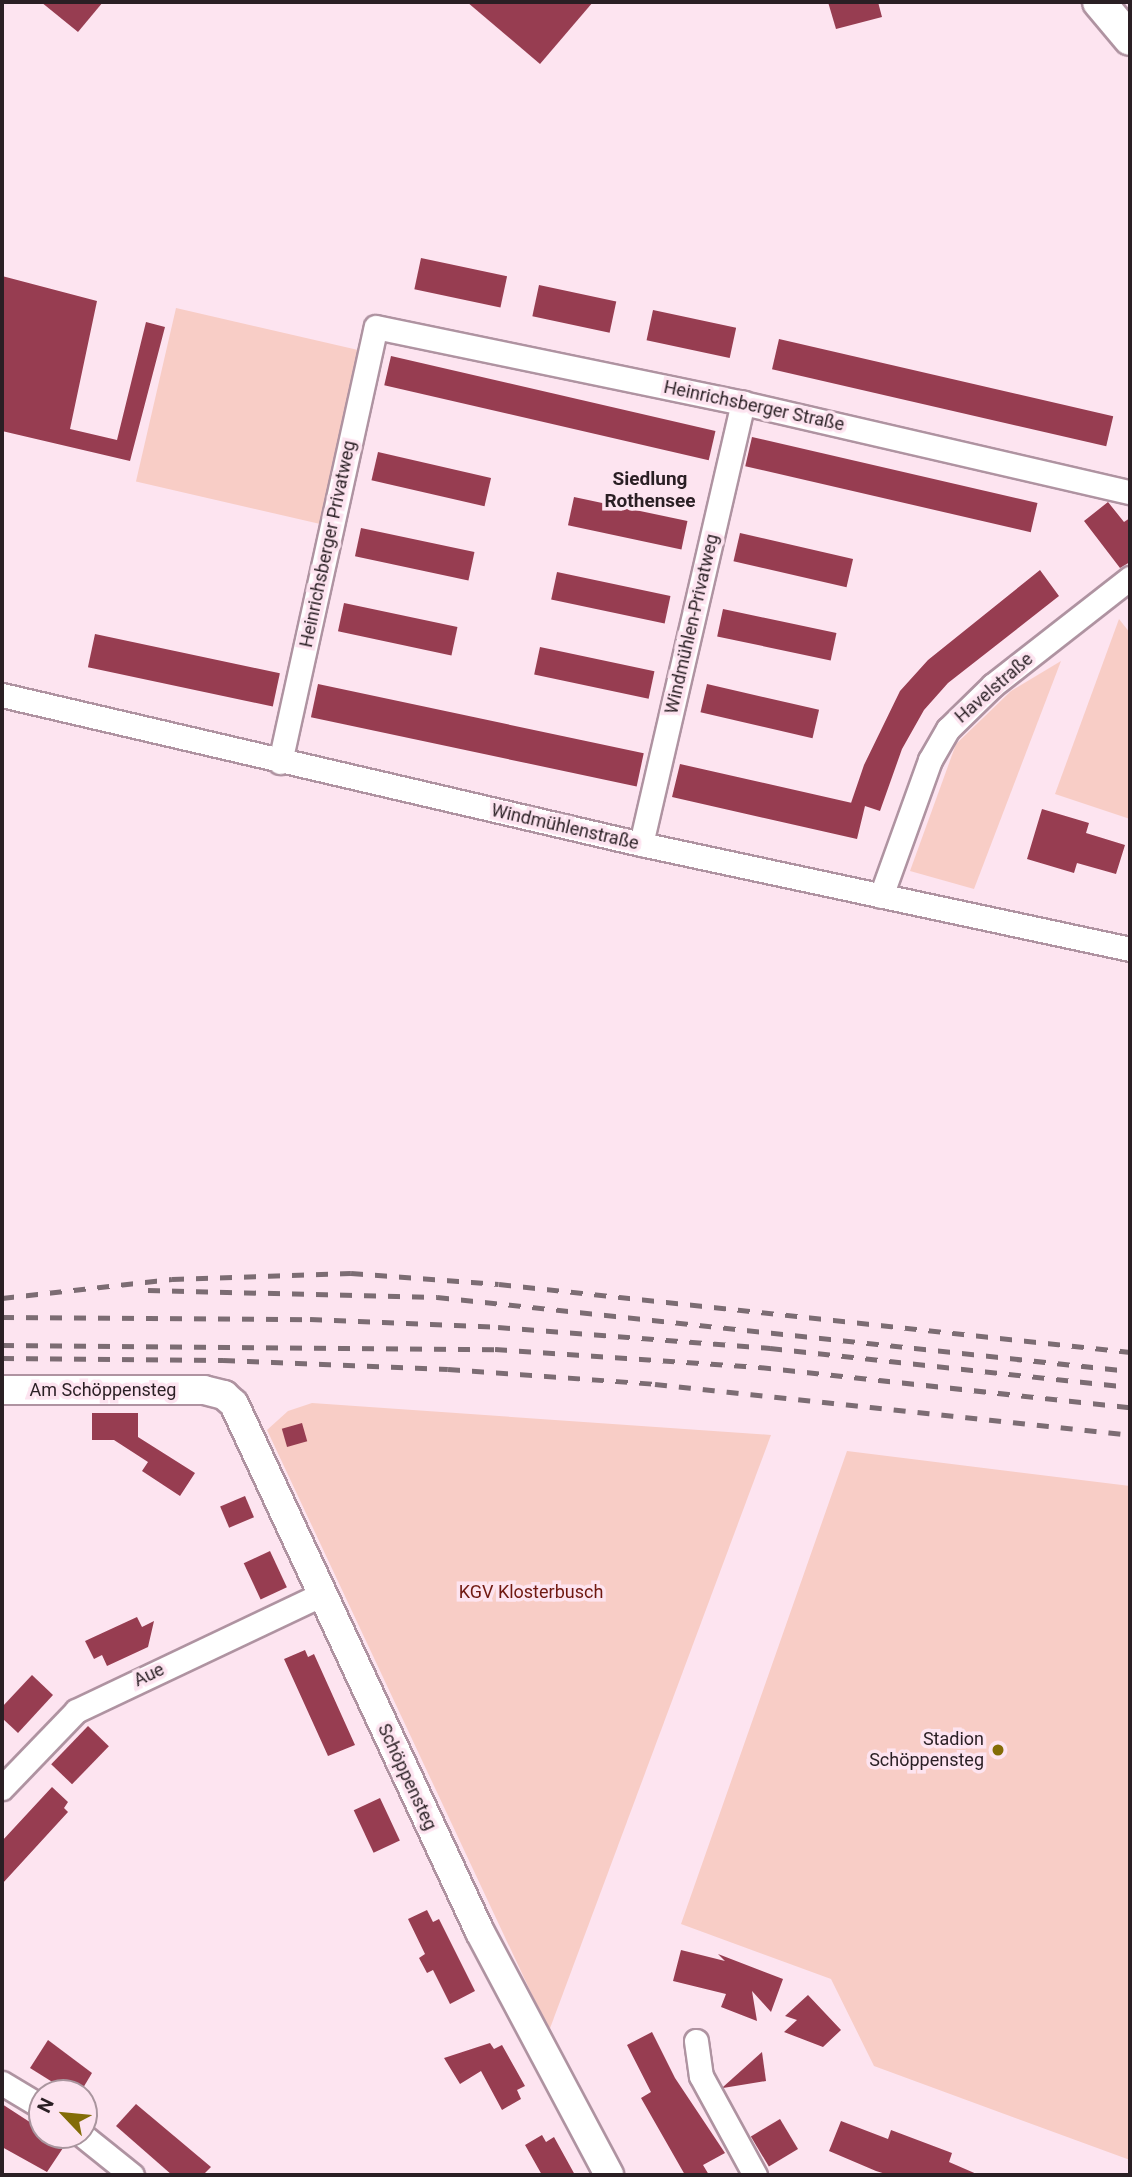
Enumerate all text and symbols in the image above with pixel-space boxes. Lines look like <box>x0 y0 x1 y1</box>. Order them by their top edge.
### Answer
street label: Heinrichsberger Straße <box>662 376 846 436</box>
street label: Heinrichsberger Privatweg <box>296 439 360 649</box>
district label: Siedlung Rothensee <box>604 468 696 512</box>
street label: Windmühlen-Privatweg <box>661 532 723 716</box>
street label: Havelstraße <box>951 648 1037 728</box>
street label: Windmühlenstraße <box>489 800 641 854</box>
street label: Am Schöppensteg <box>30 1379 176 1401</box>
park label: KGV Klosterbusch <box>459 1581 603 1603</box>
street label: Aue <box>130 1659 168 1691</box>
street label: Schöppensteg <box>373 1720 441 1834</box>
place label: Stadion Schöppensteg <box>869 1729 984 1772</box>
marker: Stadion Schöppensteg <box>990 1742 1006 1758</box>
north arrow <box>28 2079 98 2149</box>
text: N <box>32 2094 59 2117</box>

